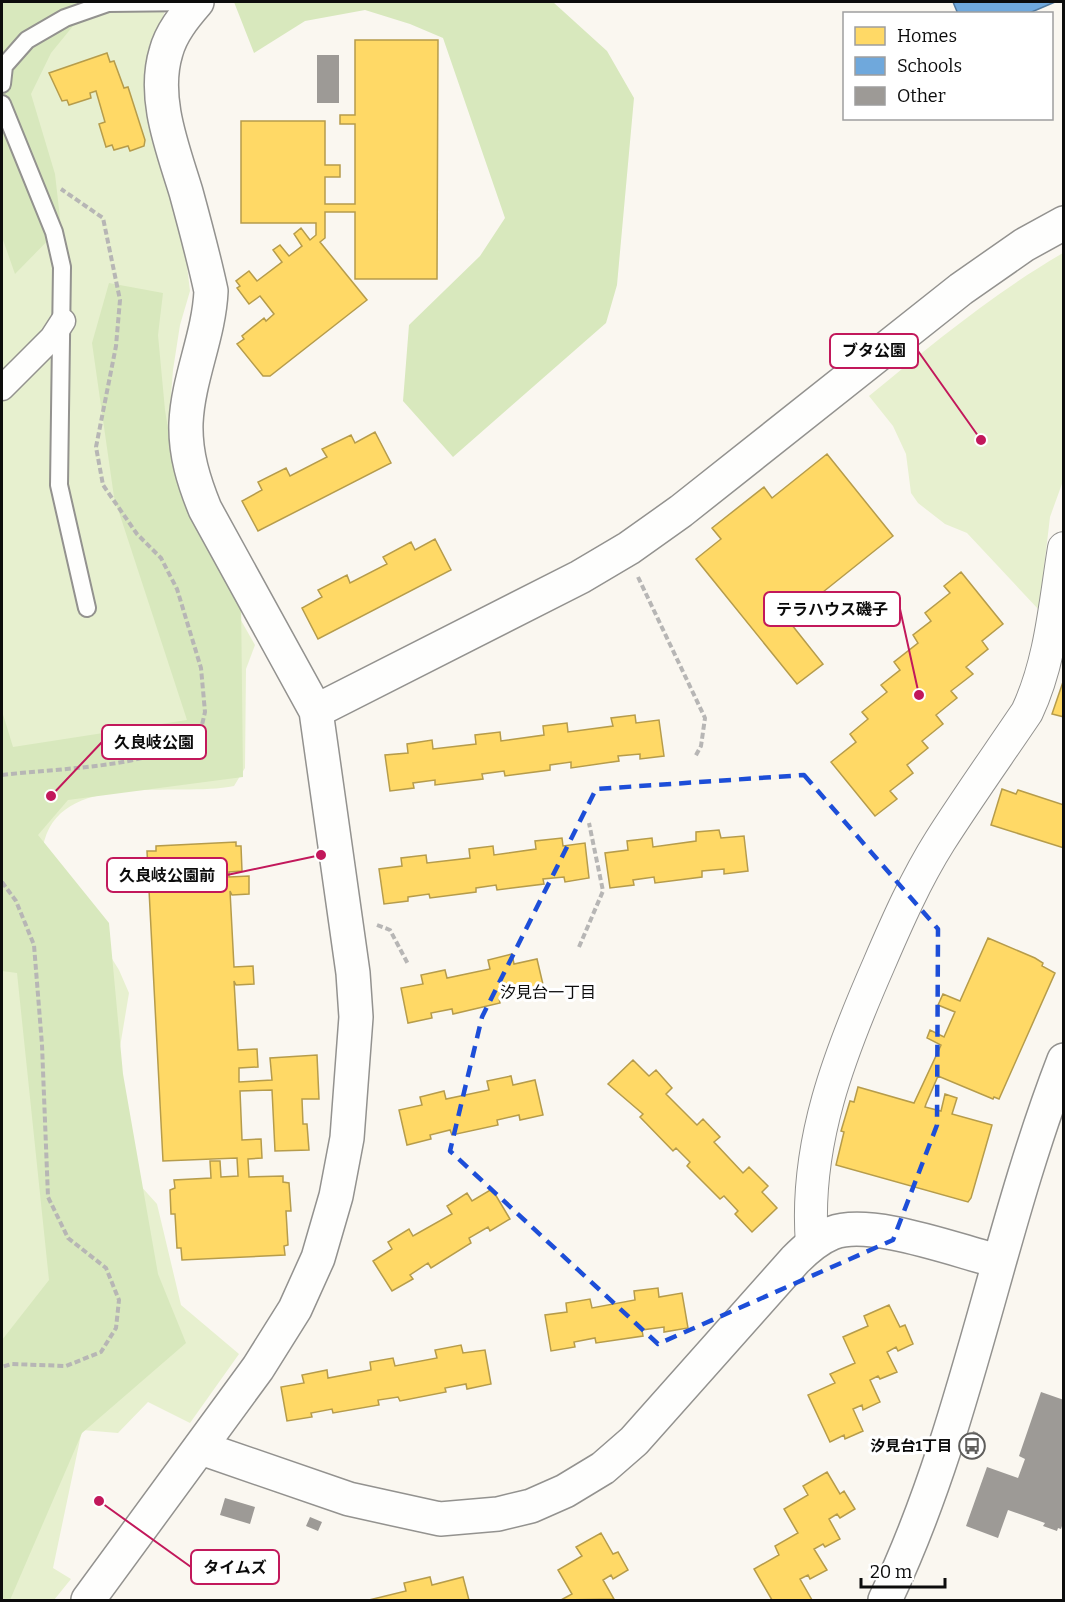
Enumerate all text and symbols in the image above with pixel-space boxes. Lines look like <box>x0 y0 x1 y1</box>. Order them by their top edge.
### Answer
legend <box>843 12 1053 120</box>
text: Homes <box>897 25 957 47</box>
text: Schools <box>897 55 962 77</box>
text: Other <box>897 85 946 107</box>
callout: ブタ公園 <box>830 334 918 368</box>
text: ブタ公園 <box>842 341 906 360</box>
callout: テラハウス磯子 <box>764 592 900 626</box>
text: テラハウス磯子 <box>776 600 888 619</box>
callout: 久良岐公園 <box>102 725 206 759</box>
text: 久良岐公園 <box>114 733 194 752</box>
callout: 久良岐公園前 <box>107 858 227 892</box>
text: 久良岐公園前 <box>119 866 215 885</box>
district label: 汐見台一丁目 <box>500 983 596 1002</box>
bus stop icon: 汐見台1丁目 <box>957 1431 987 1461</box>
place label: 汐見台1丁目 <box>871 1437 952 1455</box>
callout: タイムズ <box>191 1550 279 1584</box>
scale bar <box>861 1551 945 1589</box>
text: タイムズ <box>203 1558 267 1577</box>
text: 20 m <box>870 1561 912 1583</box>

